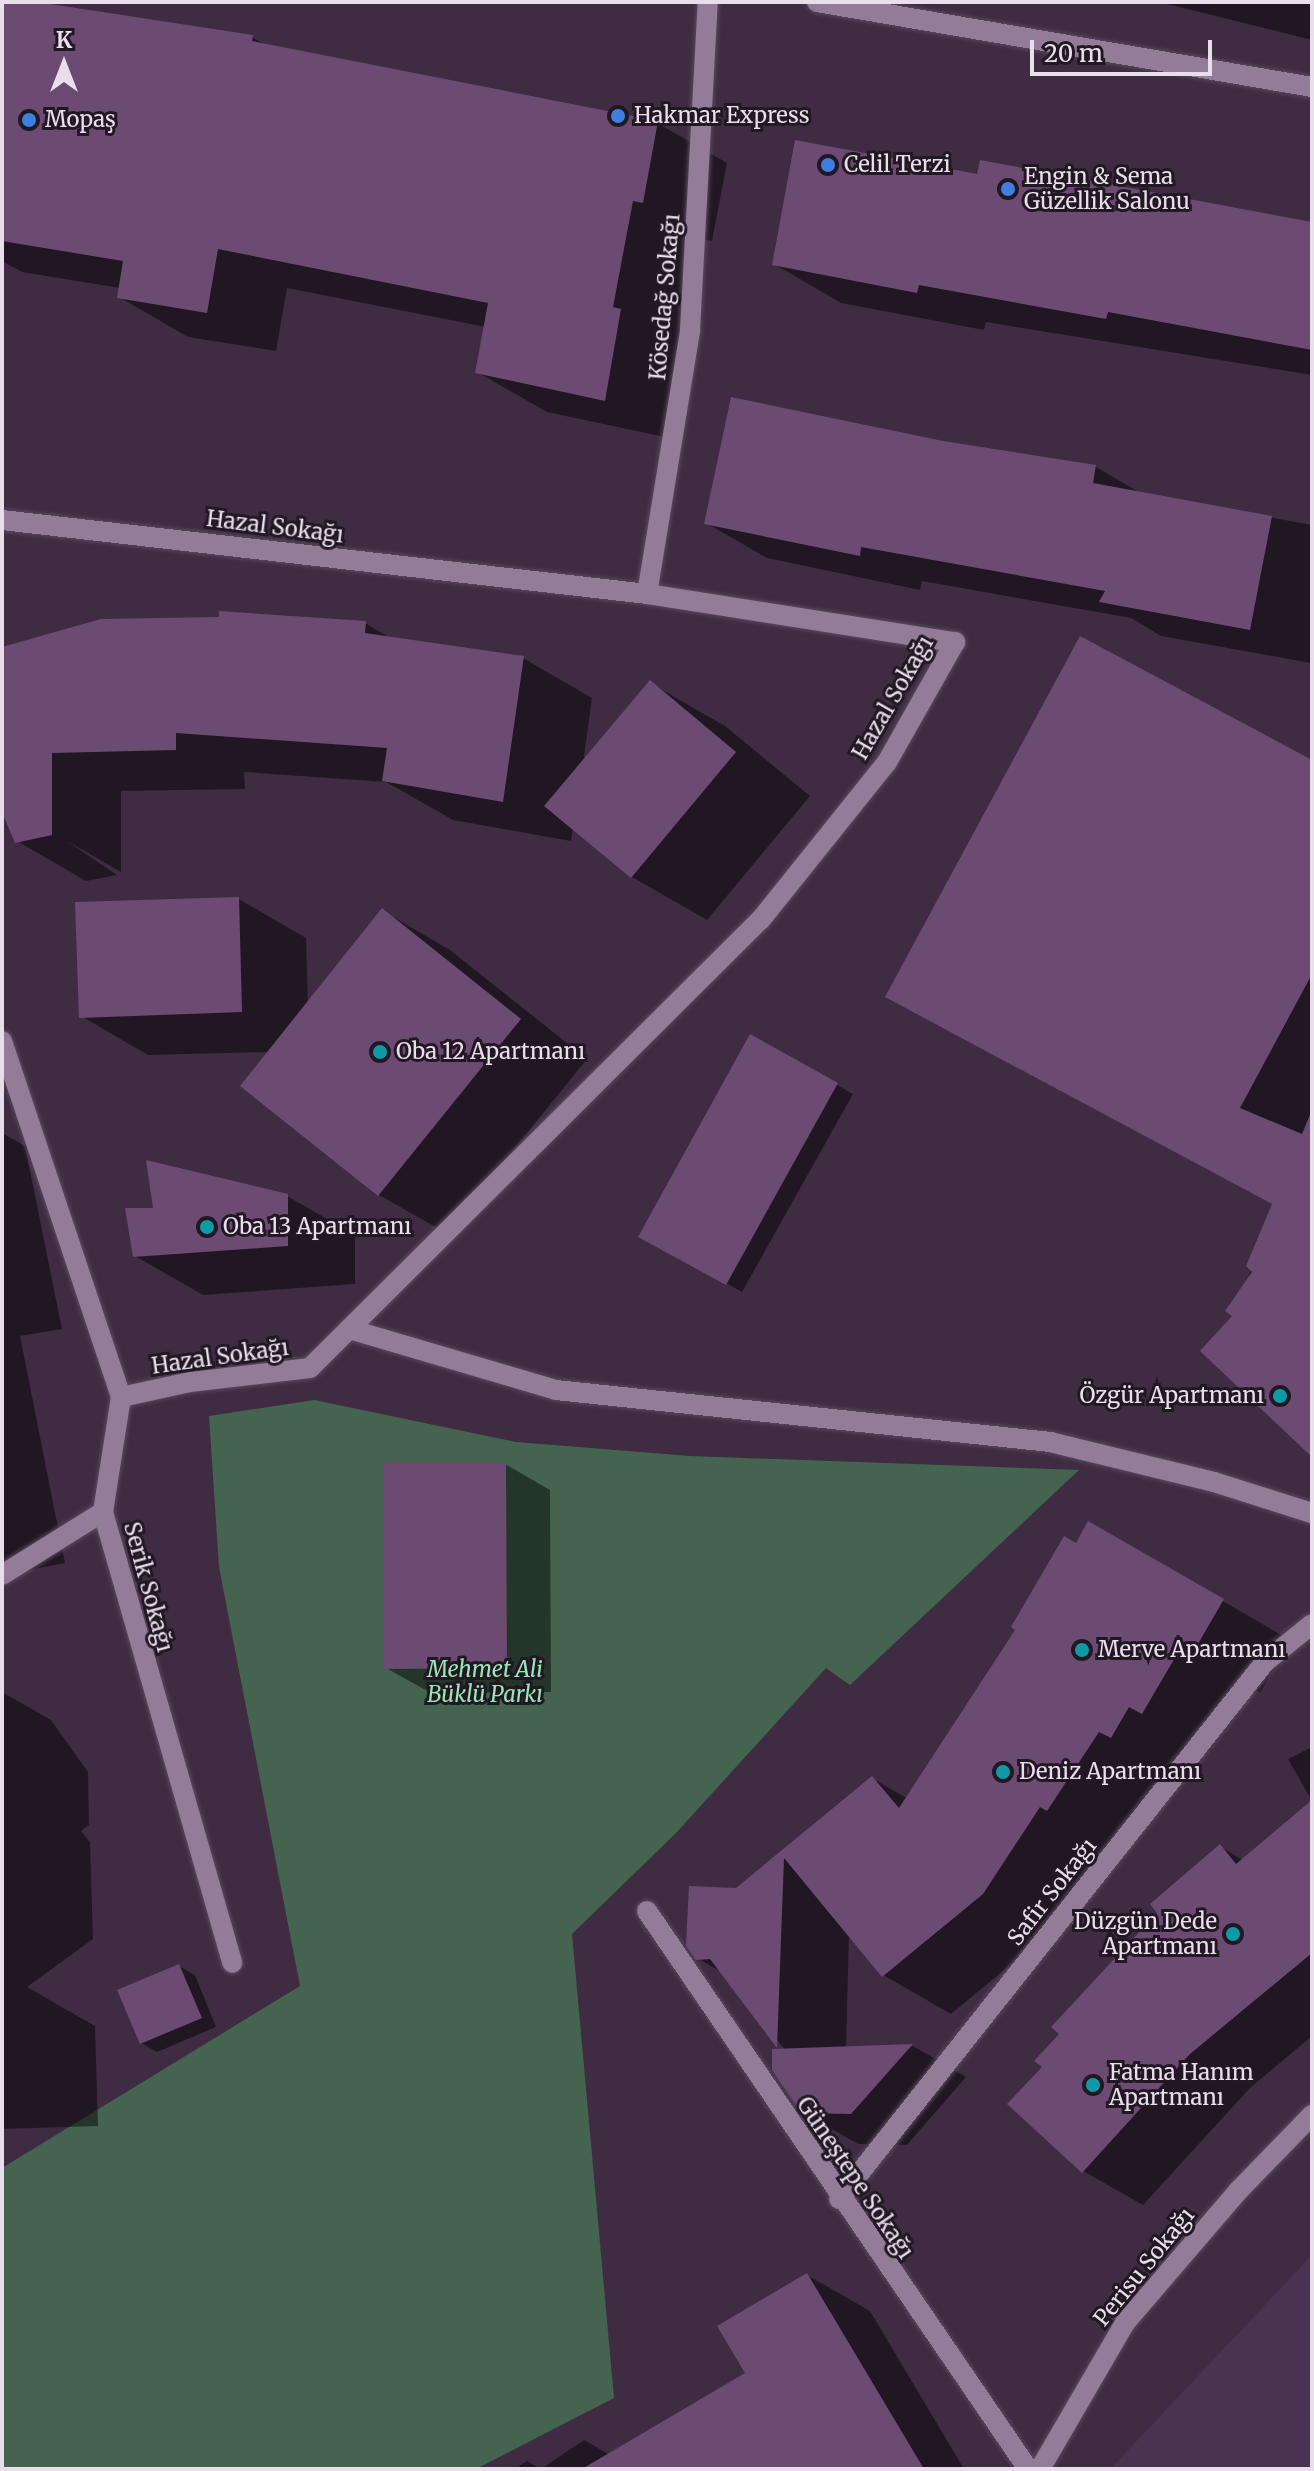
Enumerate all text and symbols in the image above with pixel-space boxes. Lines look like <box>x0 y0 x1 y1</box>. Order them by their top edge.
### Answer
north arrow <box>24 24 104 104</box>
scale bar <box>1034 24 1216 74</box>
text: K <box>56 26 72 54</box>
text: 20 m <box>1044 38 1103 69</box>
place label: Hakmar Express <box>634 103 809 129</box>
place label: Mopaş <box>45 107 116 133</box>
marker: Hakmar Express <box>609 107 627 125</box>
marker: Mopaş <box>20 111 38 129</box>
place label: Celil Terzi <box>844 152 951 178</box>
marker: Celil Terzi <box>819 156 837 174</box>
place label: Engin & Sema Güzellik Salonu <box>1024 163 1190 214</box>
marker: Engin & Sema Güzellik Salonu <box>999 180 1017 198</box>
street label: Kösedağ Sokağı <box>645 213 685 381</box>
street label: Hazal Sokağı <box>205 505 345 549</box>
street label: Hazal Sokağı <box>847 632 939 764</box>
place label: Oba 12 Apartmanı <box>396 1039 585 1065</box>
marker: Oba 12 Apartmanı <box>371 1043 389 1061</box>
place label: Oba 13 Apartmanı <box>223 1214 411 1240</box>
marker: Oba 13 Apartmanı <box>198 1218 216 1236</box>
street label: Hazal Sokağı <box>150 1334 290 1380</box>
place label: Özgür Apartmanı <box>1079 1383 1264 1409</box>
marker: Özgür Apartmanı <box>1271 1387 1289 1405</box>
street label: Serik Sokağı <box>118 1519 178 1655</box>
place label: Merve Apartmanı <box>1098 1637 1285 1663</box>
marker: Merve Apartmanı <box>1073 1641 1091 1659</box>
park label: Mehmet Ali Büklü Parkı <box>427 1656 543 1708</box>
place label: Deniz Apartmanı <box>1019 1759 1201 1785</box>
marker: Deniz Apartmanı <box>994 1763 1012 1781</box>
street label: Safir Sokağı <box>1002 1833 1102 1951</box>
place label: Düzgün Dede Apartmanı <box>1074 1908 1217 1960</box>
marker: Düzgün Dede Apartmanı <box>1224 1925 1242 1943</box>
place label: Fatma Hanım Apartmanı <box>1109 2059 1254 2110</box>
marker: Fatma Hanım Apartmanı <box>1084 2076 1102 2094</box>
street label: Güneştepe Sokağı <box>791 2092 919 2264</box>
street label: Perisu Sokağı <box>1088 2203 1200 2331</box>

